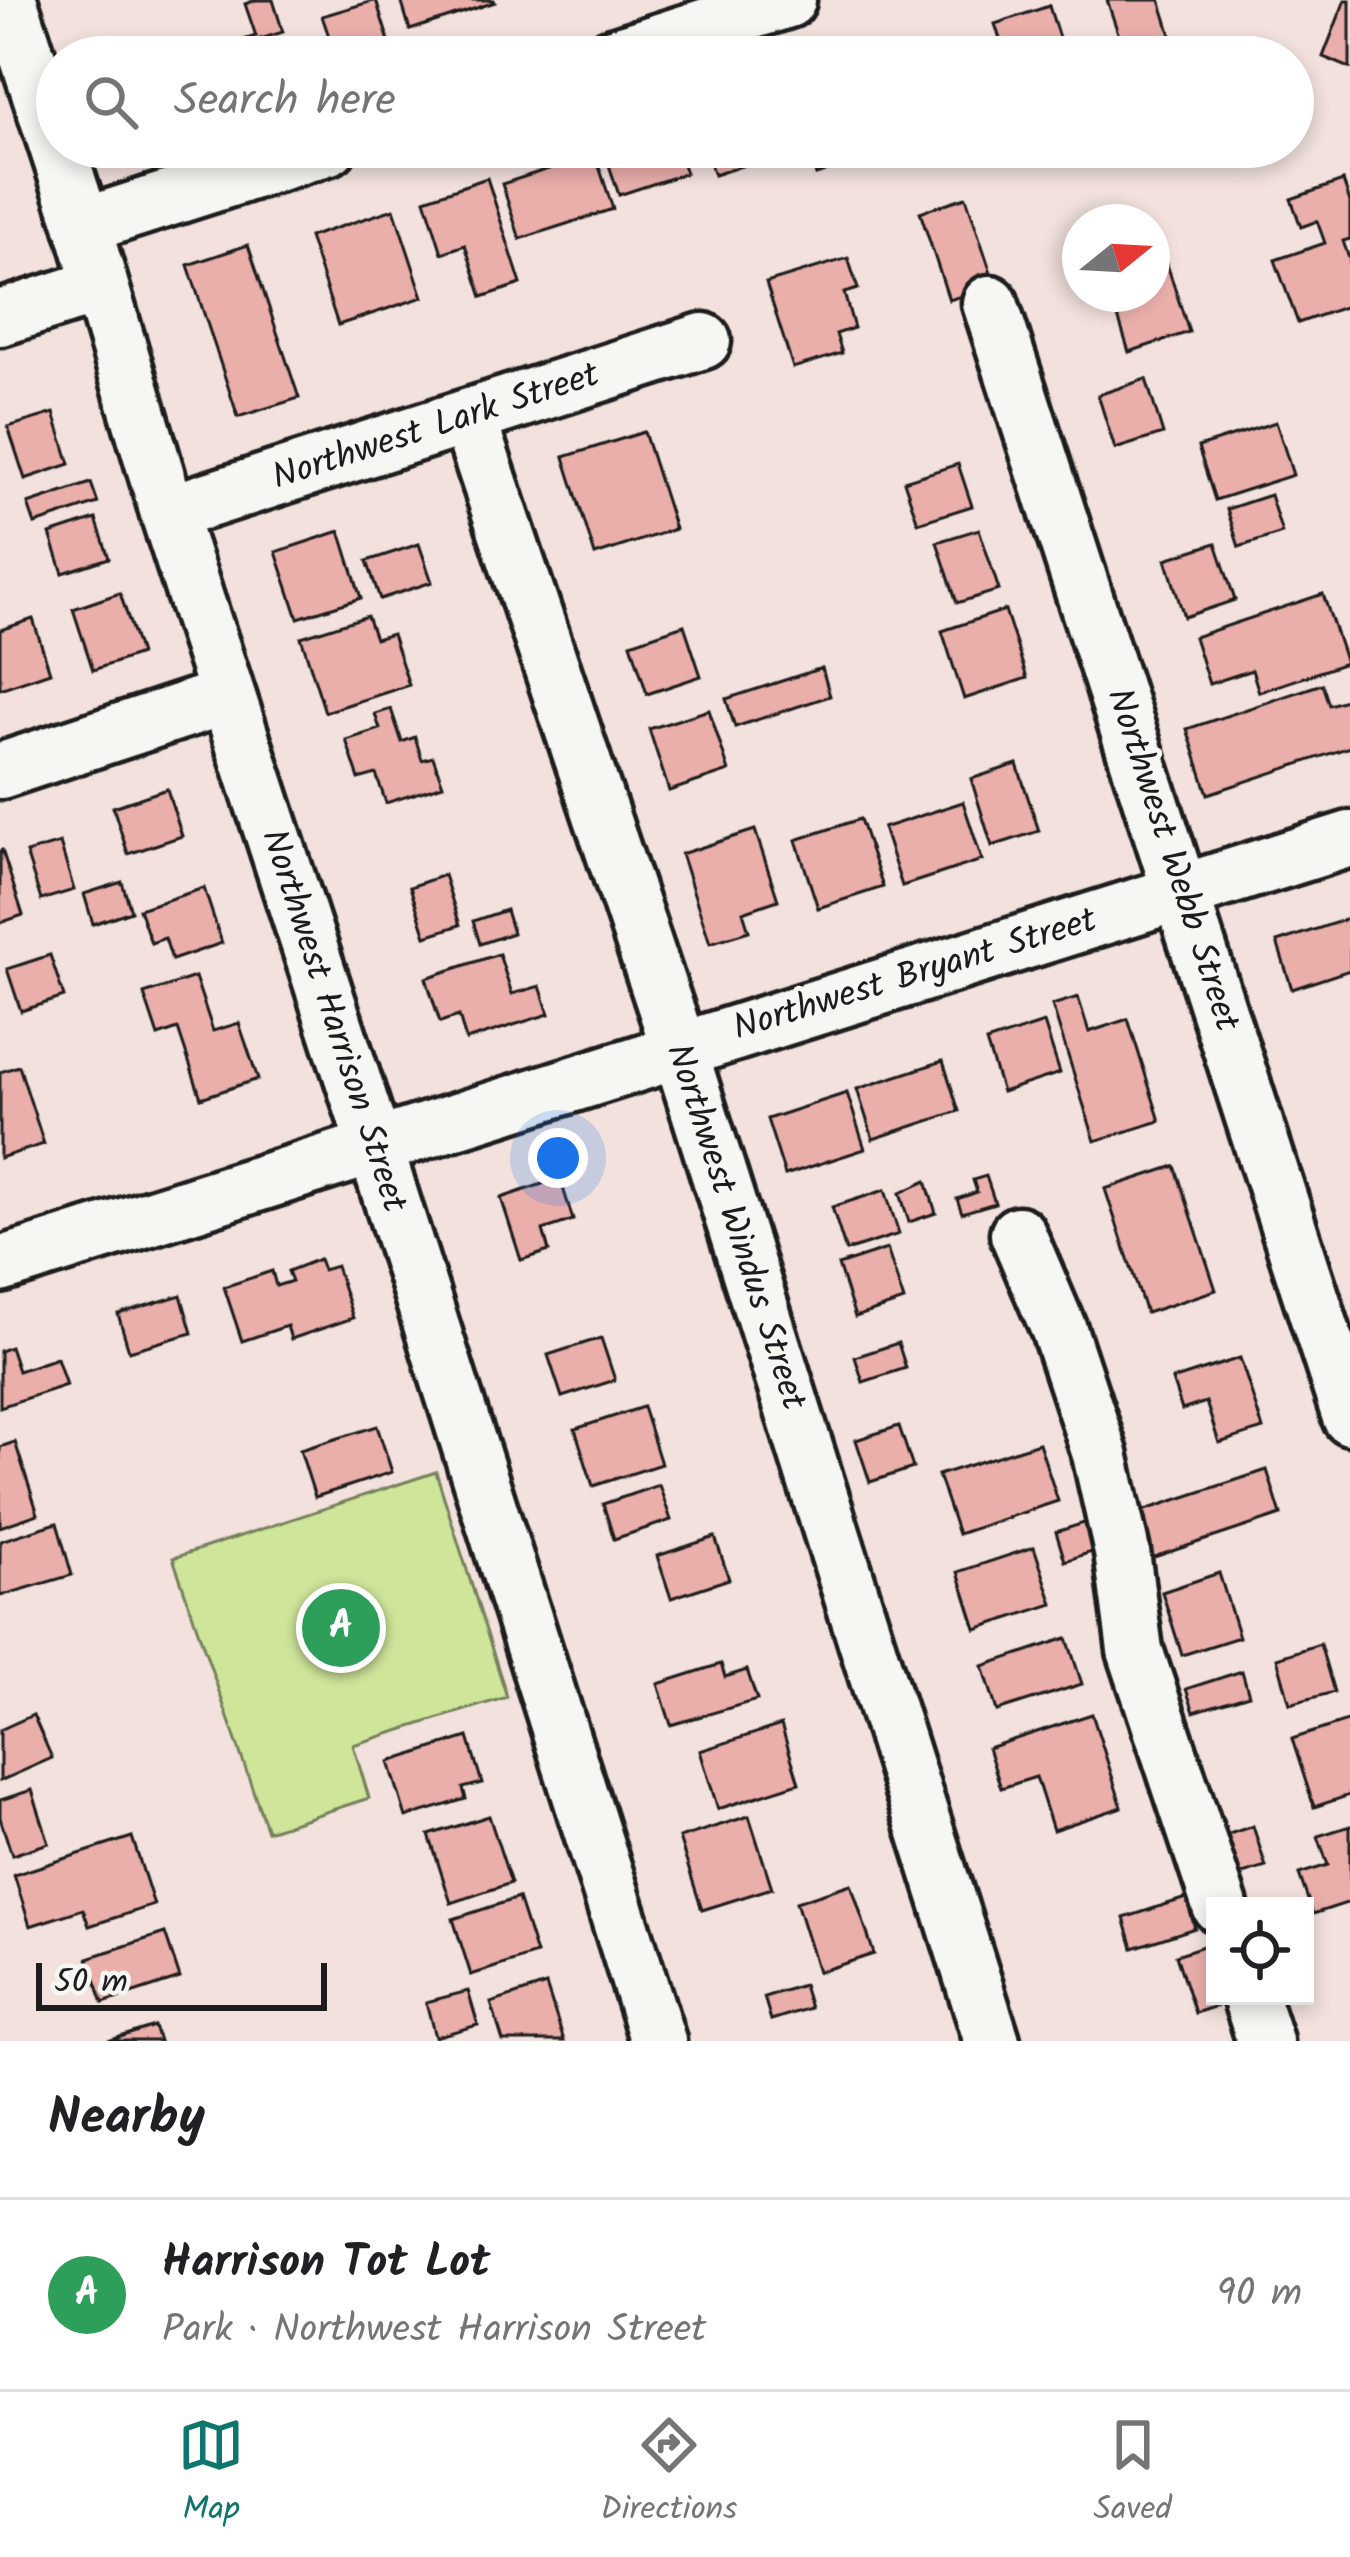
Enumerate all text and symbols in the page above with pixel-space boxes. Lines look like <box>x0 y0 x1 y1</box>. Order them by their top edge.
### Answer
search box <box>36 36 1314 168</box>
text: Search here <box>174 66 396 138</box>
icon: search <box>78 69 144 135</box>
north arrow <box>1062 204 1170 312</box>
street label: Northwest Lark Street <box>265 347 608 507</box>
street label: Northwest Webb Street <box>1090 681 1255 1040</box>
street label: Northwest Harrison Street <box>244 822 422 1221</box>
street label: Northwest Bryant Street <box>726 892 1105 1057</box>
street label: Northwest Windus Street <box>649 1036 821 1419</box>
your location <box>528 1128 588 1188</box>
pin: A <box>302 1583 380 1673</box>
map controls <box>1206 1897 1314 2005</box>
button: locate <box>1206 1897 1314 2005</box>
scale bar <box>36 1957 327 2010</box>
text: 50 m <box>54 1957 128 2010</box>
text: Nearby <box>48 2079 205 2160</box>
text: Harrison Tot Lot <box>162 2228 490 2300</box>
text: A <box>75 2264 99 2326</box>
text: 90 m <box>1217 2264 1302 2326</box>
text: Park · Northwest Harrison Street <box>162 2300 706 2362</box>
tab: Map <box>178 2412 244 2537</box>
tab: Directions <box>600 2412 737 2537</box>
tab: Saved <box>1094 2412 1172 2537</box>

